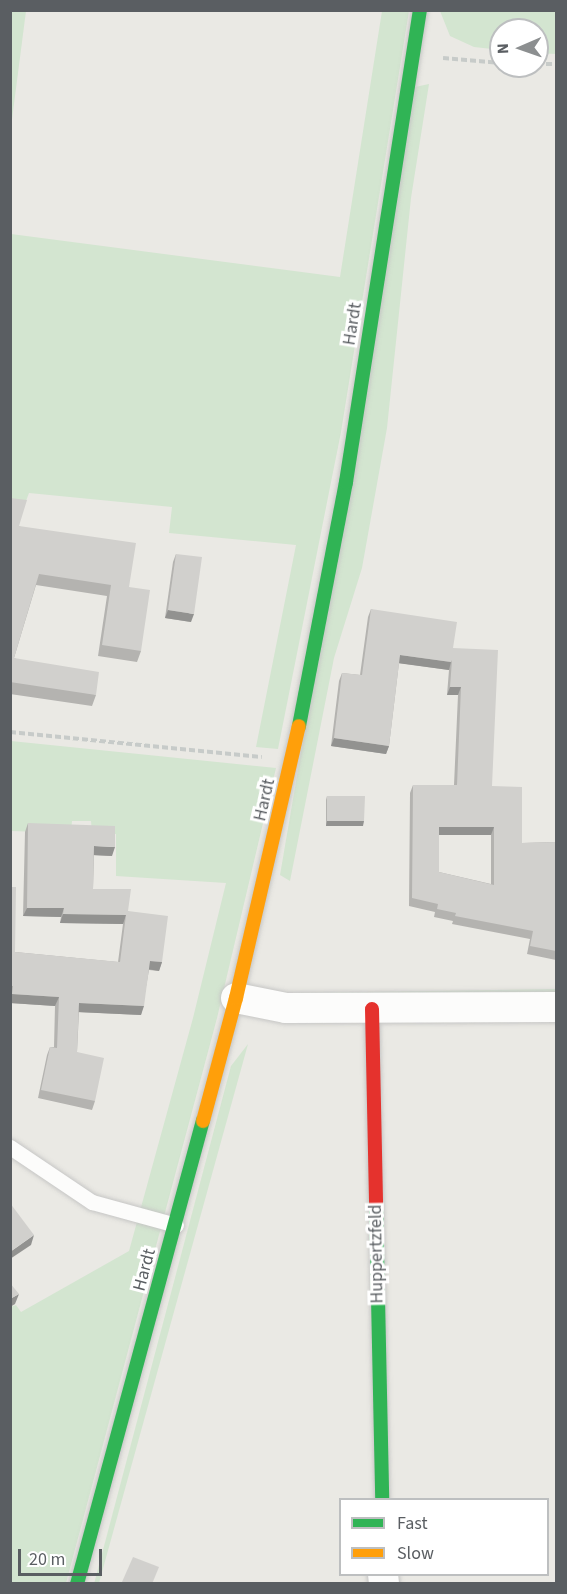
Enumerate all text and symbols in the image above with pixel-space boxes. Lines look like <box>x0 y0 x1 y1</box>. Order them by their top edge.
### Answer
north arrow <box>489 18 549 78</box>
text: N <box>492 43 514 54</box>
street label: Hardt <box>339 301 367 347</box>
street label: Hardt <box>250 777 280 823</box>
street label: Huppertzfeld <box>365 1204 389 1304</box>
street label: Hardt <box>129 1246 161 1294</box>
legend <box>339 1498 549 1576</box>
text: Fast <box>397 1511 428 1536</box>
scale bar <box>21 1537 105 1575</box>
text: Slow <box>397 1541 434 1566</box>
text: 20 m <box>29 1547 65 1572</box>

